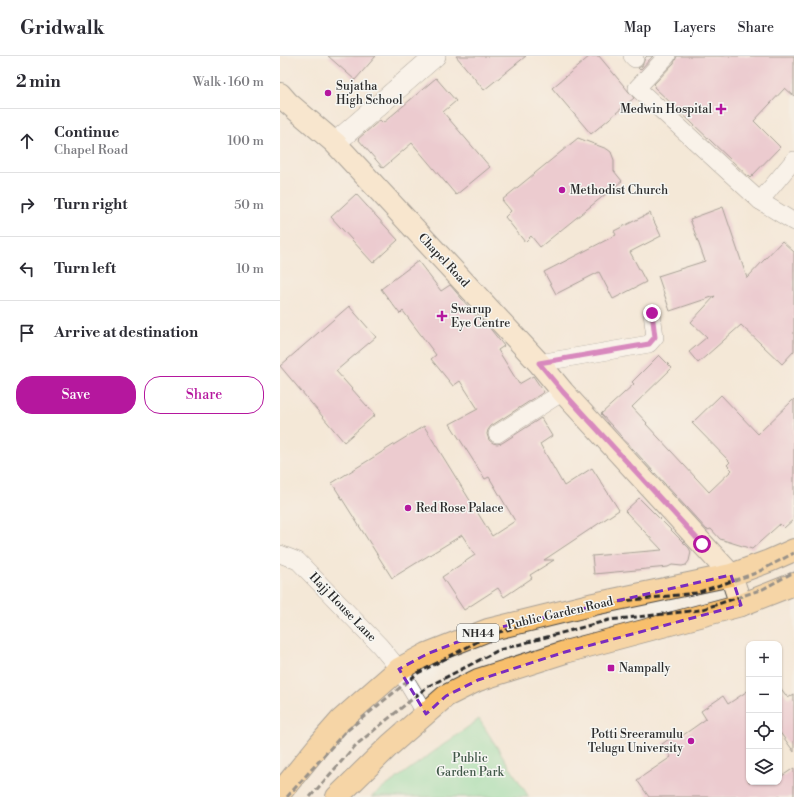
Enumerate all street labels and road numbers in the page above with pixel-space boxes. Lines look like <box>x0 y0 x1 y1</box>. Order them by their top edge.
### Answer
street label: Chapel Road <box>415 230 473 291</box>
street label: Hajj House Lane <box>306 570 379 645</box>
street label: Public Garden Road <box>506 594 615 633</box>
road number: NH44 <box>457 624 499 642</box>

